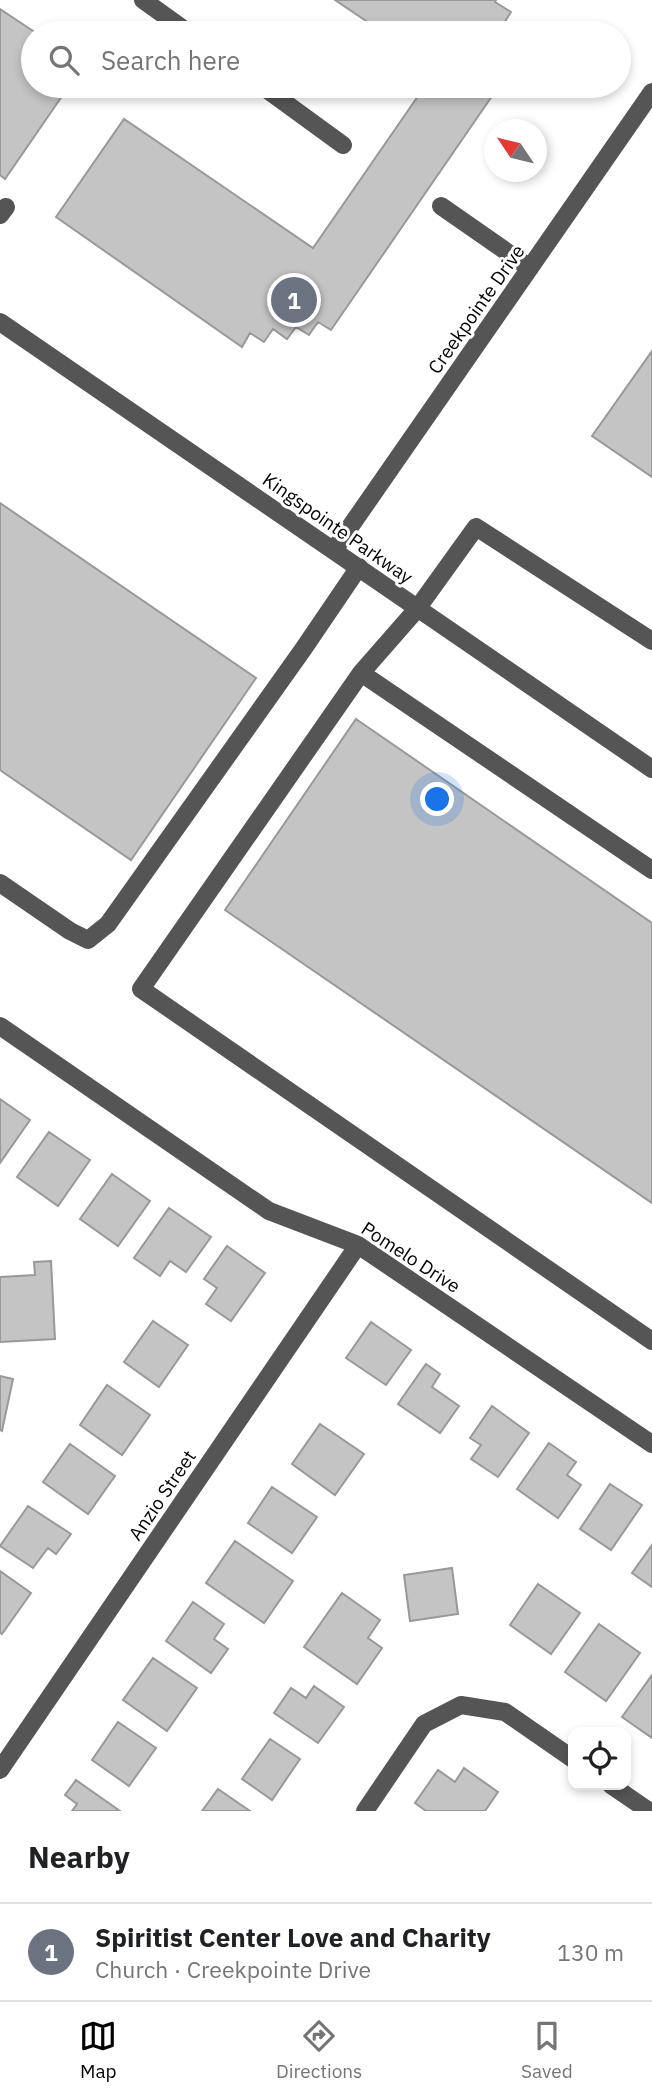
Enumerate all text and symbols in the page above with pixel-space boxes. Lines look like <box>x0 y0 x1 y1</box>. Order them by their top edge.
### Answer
search box <box>21 21 631 98</box>
icon: search <box>45 41 83 79</box>
text: Search here <box>101 43 240 77</box>
north arrow <box>484 119 547 182</box>
street label: Creekpointe Drive <box>422 240 530 378</box>
pin: 1 <box>271 274 317 326</box>
street label: Kingspointe Parkway <box>258 467 418 589</box>
your location <box>420 782 454 816</box>
street label: Pomelo Drive <box>357 1216 465 1298</box>
street label: Anzio Street <box>123 1445 201 1545</box>
map controls <box>568 1727 631 1790</box>
button: locate <box>568 1727 631 1790</box>
text: Nearby <box>28 1837 130 1876</box>
text: Spiritist Center Love and Charity <box>95 1920 491 1954</box>
text: 1 <box>44 1937 58 1967</box>
text: 130 m <box>557 1937 624 1967</box>
text: Church · Creekpointe Drive <box>95 1954 371 1984</box>
tab: Map <box>79 2017 117 2083</box>
tab: Directions <box>276 2017 362 2083</box>
tab: Saved <box>521 2017 573 2083</box>

